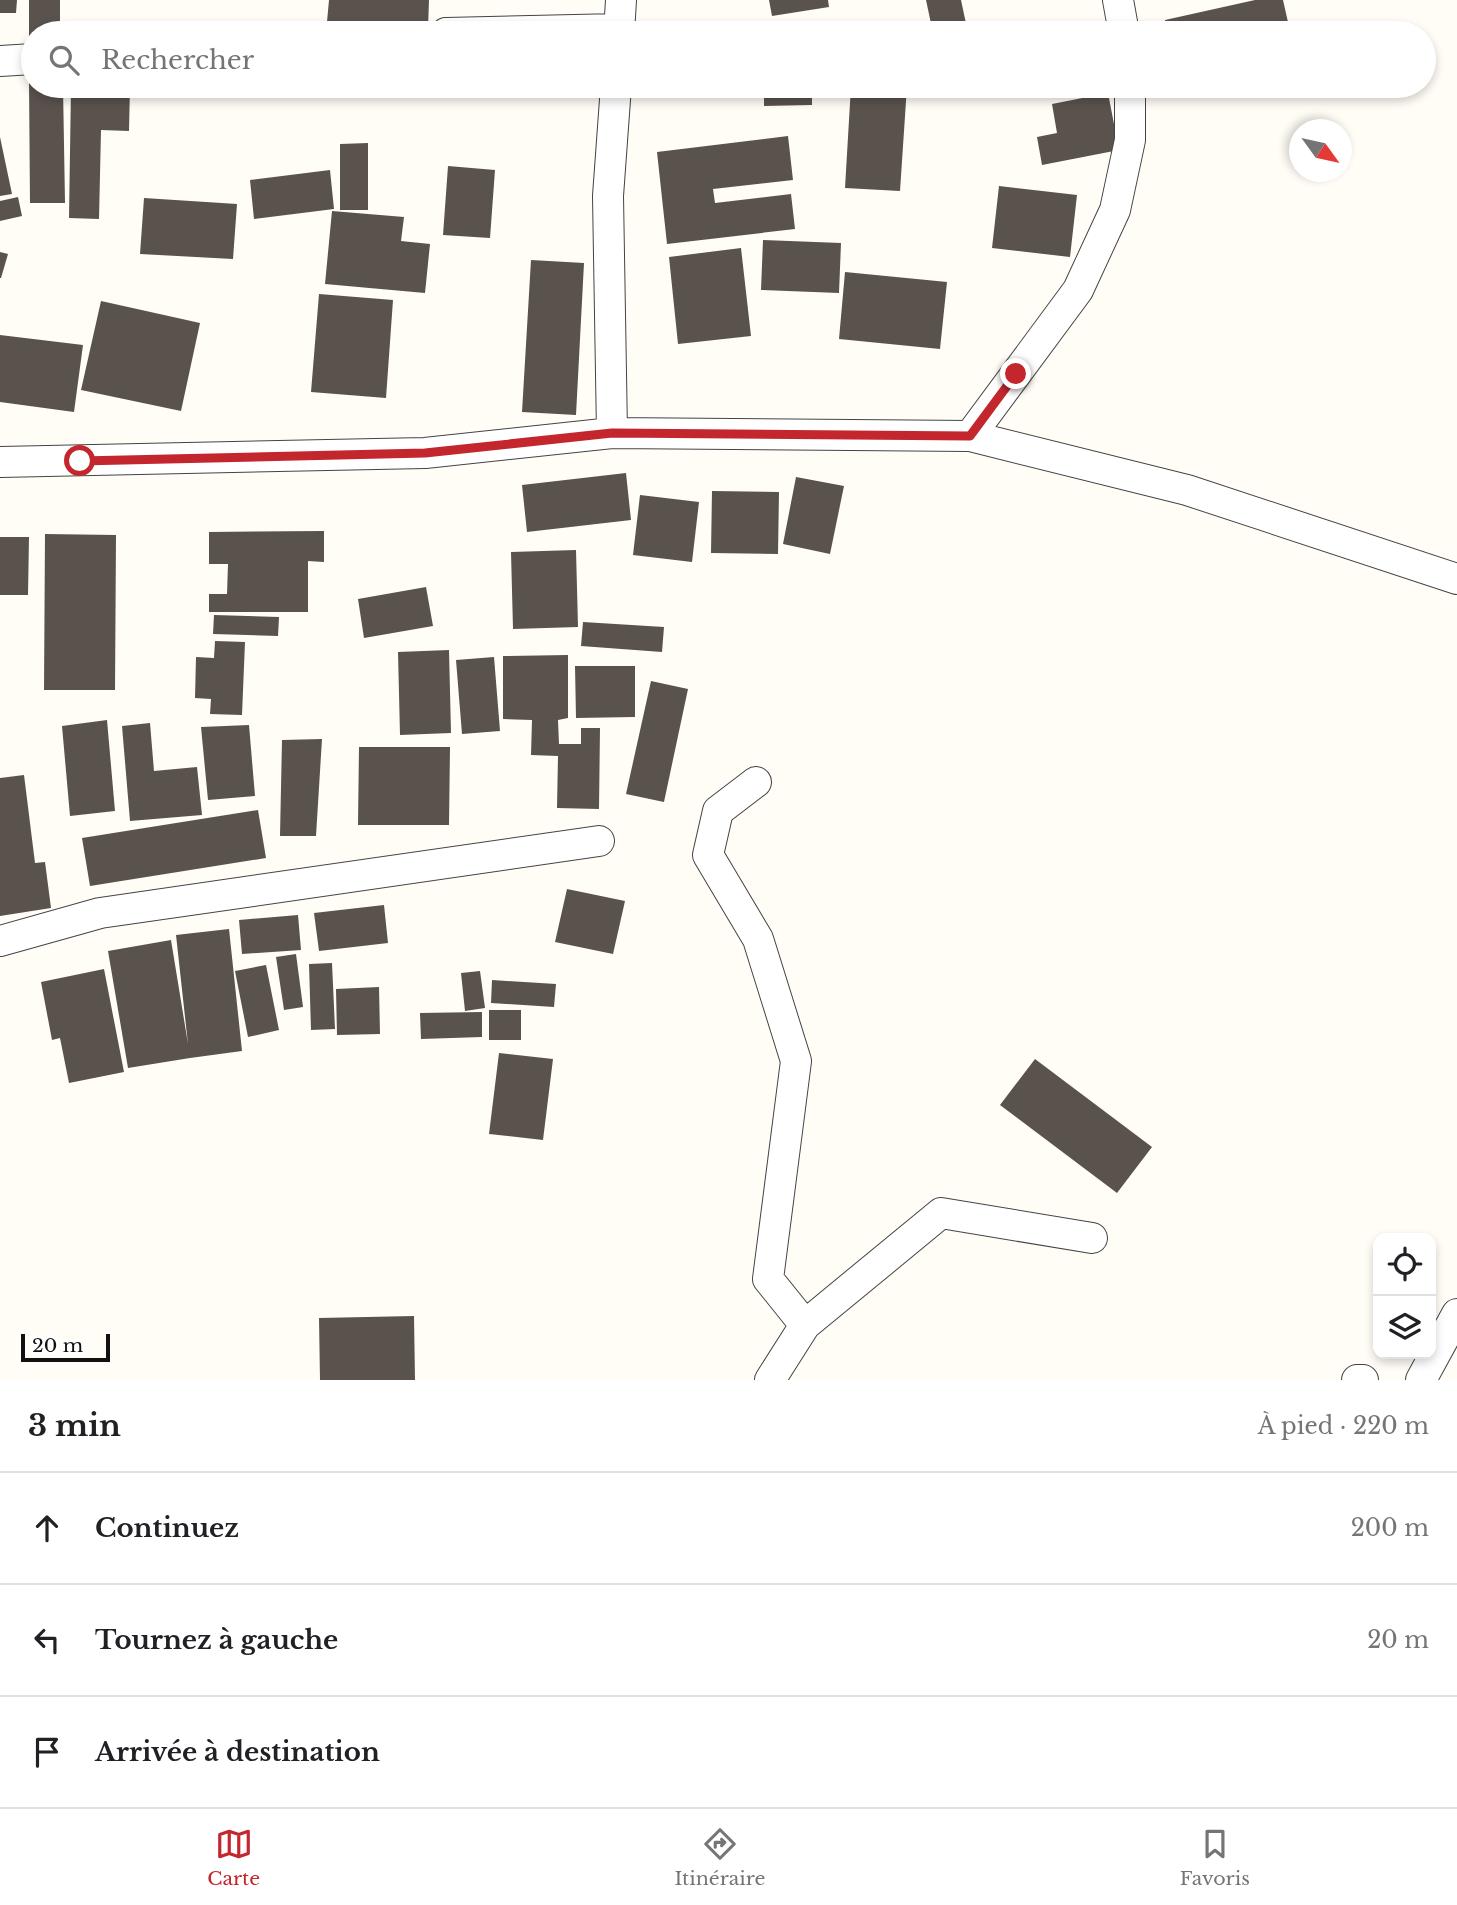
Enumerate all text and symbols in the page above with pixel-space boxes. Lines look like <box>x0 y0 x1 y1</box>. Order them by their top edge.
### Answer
search box <box>21 21 1436 98</box>
icon: search <box>45 41 83 79</box>
text: Rechercher <box>101 44 254 76</box>
north arrow <box>1289 119 1352 182</box>
route end <box>1000 358 1031 389</box>
route start <box>64 445 95 476</box>
map controls <box>1373 1233 1436 1359</box>
button: locate <box>1373 1233 1436 1296</box>
button: layers <box>1373 1296 1436 1359</box>
scale bar <box>21 1331 110 1363</box>
text: 20 m <box>32 1334 83 1357</box>
text: 3 min <box>28 1407 121 1444</box>
text: À pied · 220 m <box>1258 1412 1429 1440</box>
icon: ahead <box>28 1509 66 1547</box>
text: Continuez <box>95 1512 239 1544</box>
text: 200 m <box>1351 1514 1429 1542</box>
icon: left <box>28 1621 66 1659</box>
text: Tournez à gauche <box>95 1624 338 1656</box>
text: 20 m <box>1367 1626 1429 1654</box>
icon: arrive <box>28 1733 66 1771</box>
text: Arrivée à destination <box>95 1736 380 1768</box>
tab: Carte <box>207 1825 260 1890</box>
tab: Itinéraire <box>674 1825 765 1890</box>
tab: Favoris <box>1180 1825 1250 1890</box>

